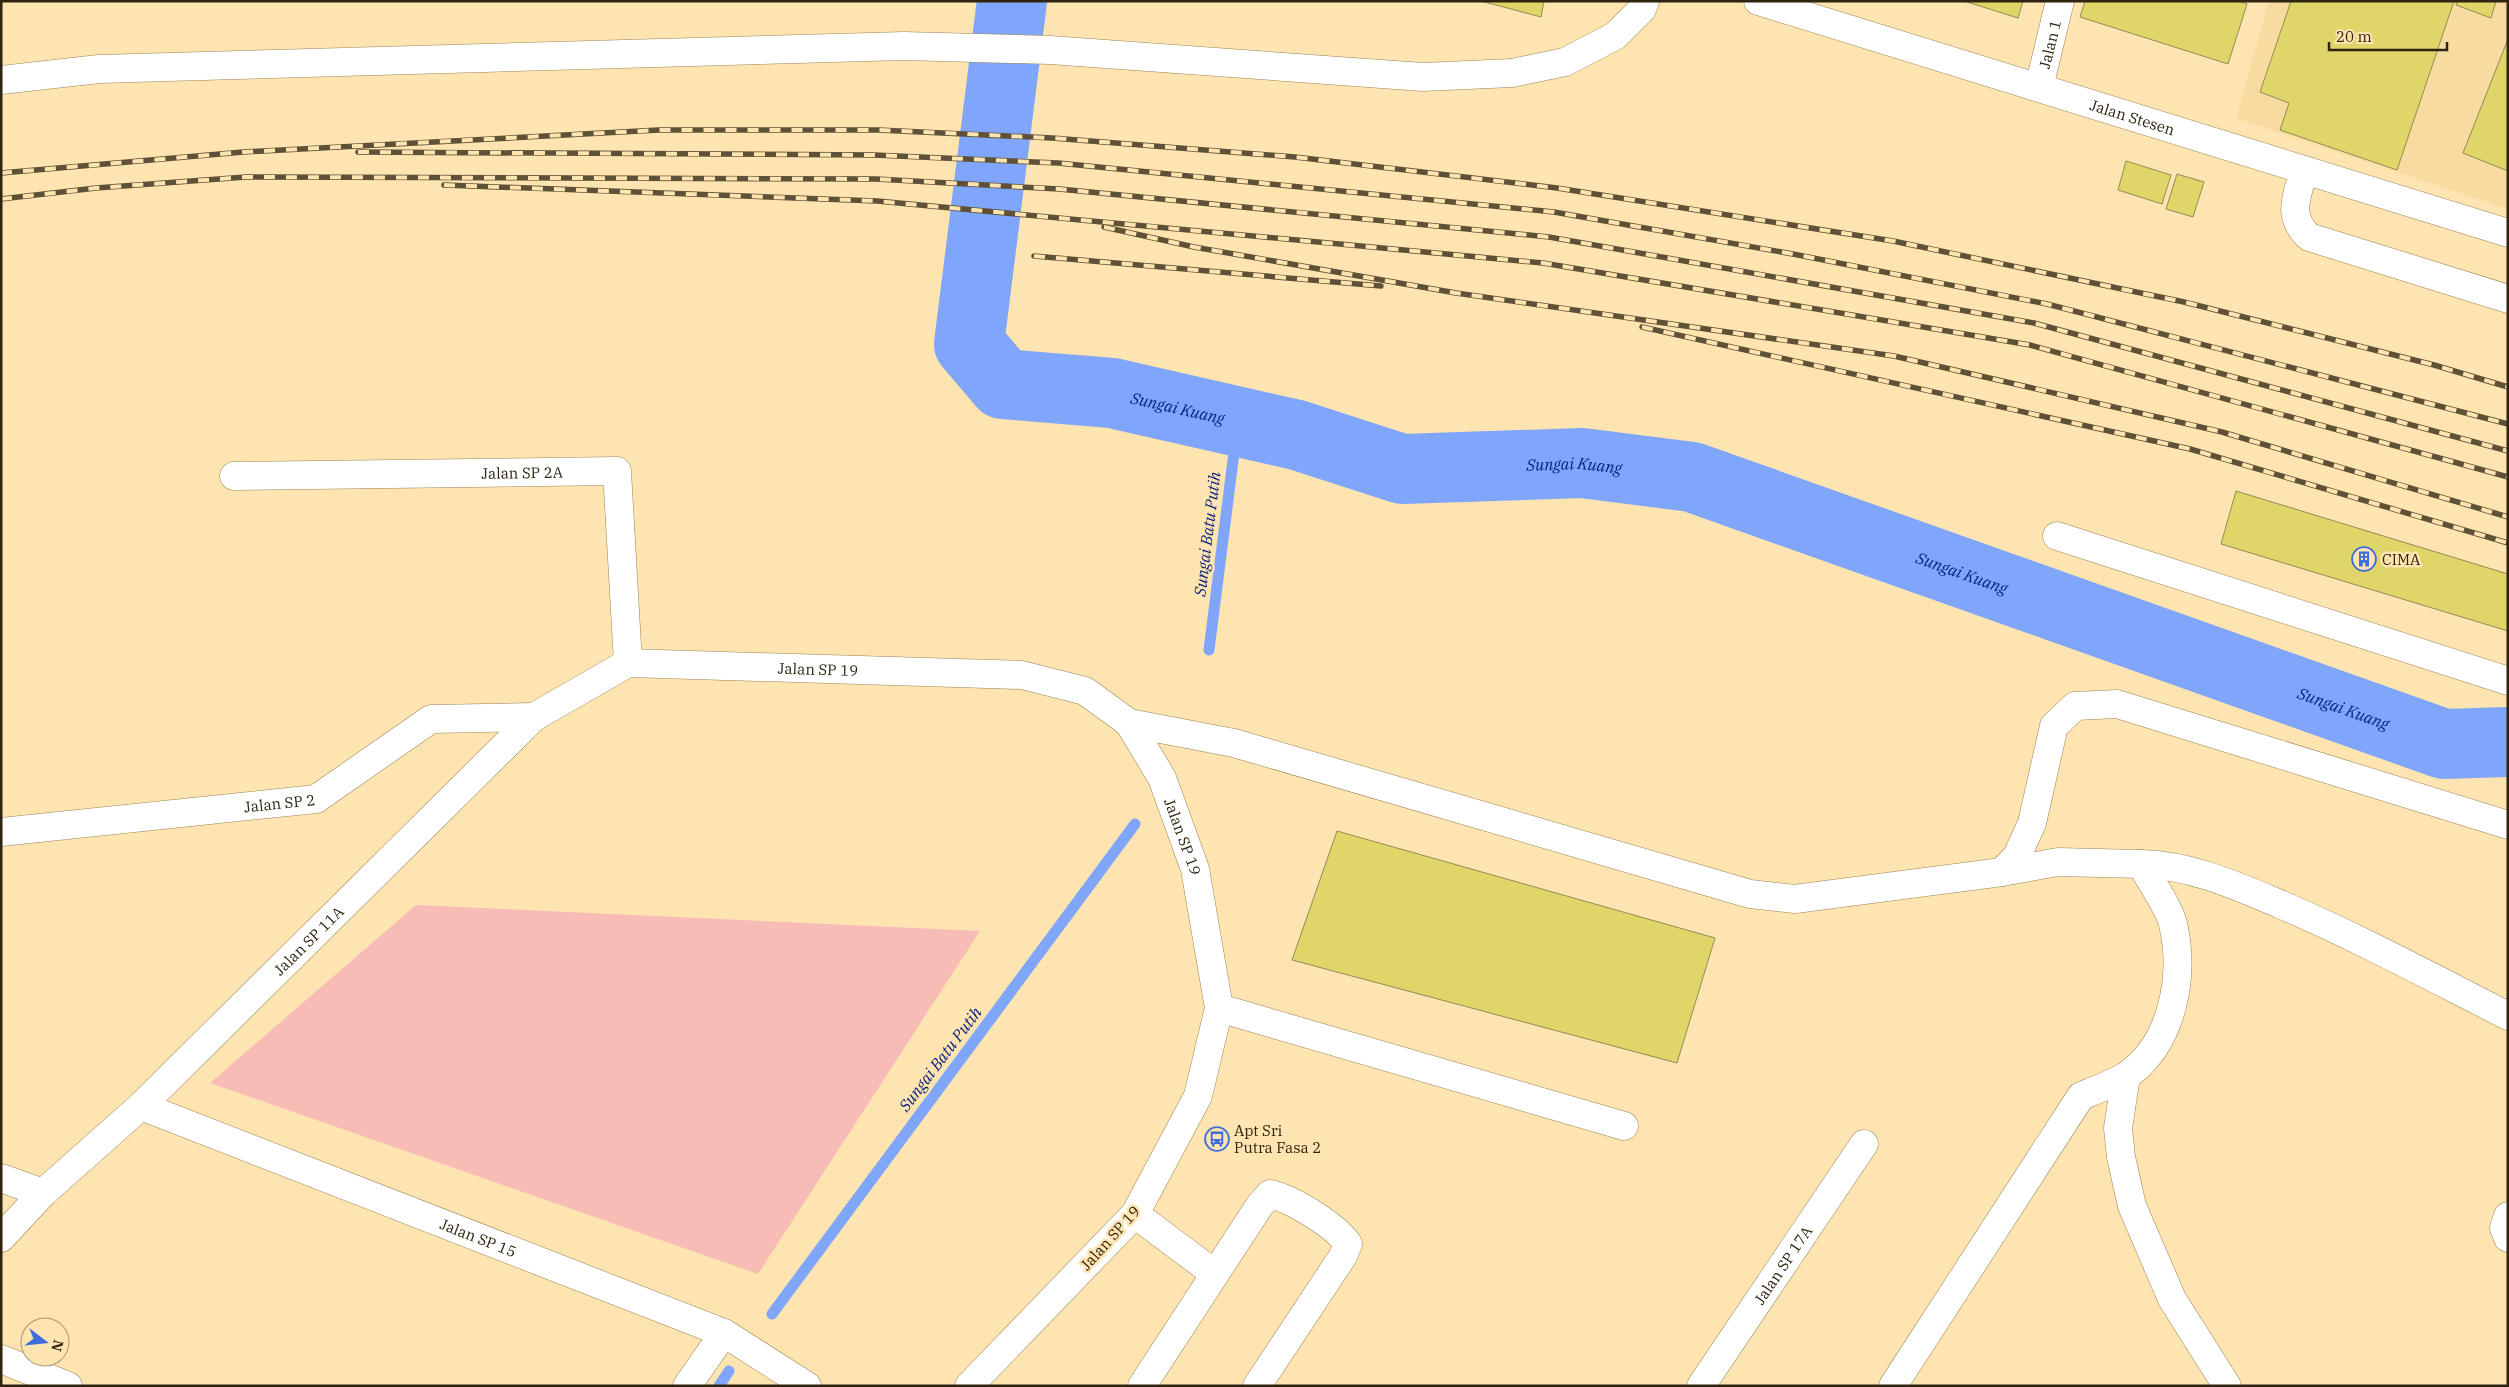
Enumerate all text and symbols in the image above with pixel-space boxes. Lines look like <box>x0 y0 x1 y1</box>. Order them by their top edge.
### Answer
street label: Jalan 1 <box>2034 18 2065 71</box>
scale bar <box>2329 20 2446 52</box>
text: 20 m <box>2336 27 2372 46</box>
street label: Jalan Stesen <box>2088 95 2178 139</box>
water label: Sungai Kuang <box>1128 387 1227 428</box>
water label: Sungai Kuang <box>1525 452 1624 478</box>
street label: Jalan SP 2A <box>481 462 564 482</box>
water label: Sungai Batu Putih <box>1189 470 1225 598</box>
building icon: CIMA <box>2351 546 2377 572</box>
water label: Sungai Kuang <box>1912 547 2011 598</box>
place label: CIMA <box>2382 550 2421 569</box>
street label: Jalan SP 19 <box>777 658 858 680</box>
water label: Sungai Kuang <box>2294 683 2393 734</box>
street label: Jalan SP 2 <box>243 790 316 816</box>
street label: Jalan SP 19 <box>1161 795 1205 876</box>
street label: Jalan SP 11A <box>269 901 348 979</box>
water label: Sungai Batu Putih <box>894 1003 986 1116</box>
place label: Apt Sri Putra Fasa 2 <box>1234 1121 1321 1157</box>
bus stop icon: Apt Sri Putra Fasa 2 <box>1204 1126 1230 1152</box>
street label: Jalan SP 19 <box>1076 1202 1144 1274</box>
street label: Jalan SP 15 <box>437 1214 519 1261</box>
street label: Jalan SP 17A <box>1749 1221 1816 1308</box>
north arrow <box>20 1317 70 1367</box>
text: N <box>47 1338 68 1353</box>

